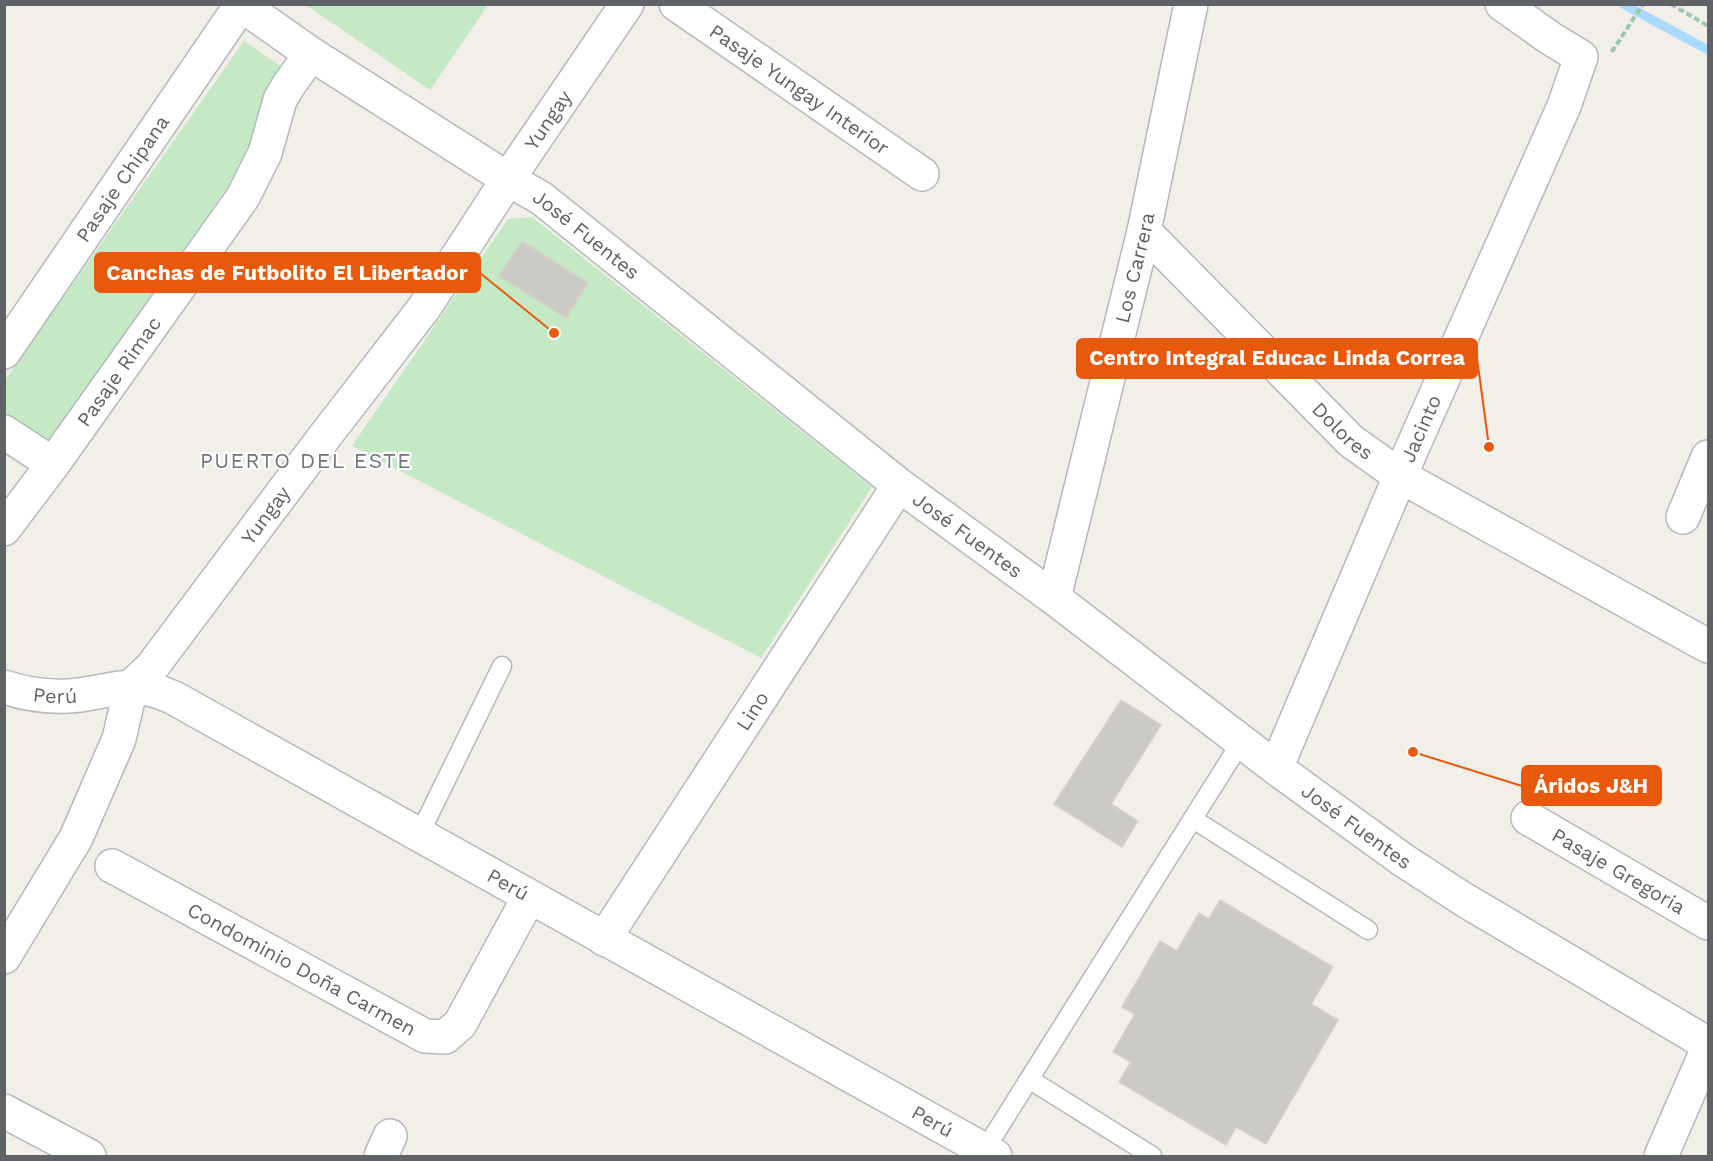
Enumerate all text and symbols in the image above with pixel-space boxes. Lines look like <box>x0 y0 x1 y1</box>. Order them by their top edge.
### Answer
street label: Pasaje Yungay Interior <box>705 19 894 160</box>
street label: Yungay <box>519 85 577 154</box>
street label: Pasaje Chipana <box>71 111 174 247</box>
street label: José Fuentes <box>529 184 644 284</box>
street label: Los Carrera <box>1110 210 1160 325</box>
callout: Canchas de Futbolito El Libertador <box>95 253 480 292</box>
text: Canchas de Futbolito El Libertador <box>106 260 468 285</box>
street label: Pasaje Rimac <box>72 312 166 431</box>
callout: Centro Integral Educac Linda Correa <box>1077 339 1477 378</box>
text: Centro Integral Educac Linda Correa <box>1089 345 1466 370</box>
street label: Jacinto <box>1395 391 1446 466</box>
street label: Dolores <box>1307 397 1378 465</box>
district label: PUERTO DEL ESTE <box>200 448 412 473</box>
street label: Yungay <box>236 481 296 549</box>
street label: José Fuentes <box>908 487 1027 583</box>
street label: Perú <box>32 682 78 708</box>
street label: Lino <box>731 687 774 735</box>
callout: Áridos J&H <box>1522 766 1661 805</box>
text: Áridos J&H <box>1534 773 1648 798</box>
street label: José Fuentes <box>1297 778 1416 874</box>
street label: Pasaje Gregoria <box>1548 823 1690 919</box>
street label: Perú <box>483 863 533 906</box>
street label: Condominio Doña Carmen <box>183 897 420 1041</box>
street label: Perú <box>908 1100 958 1142</box>

